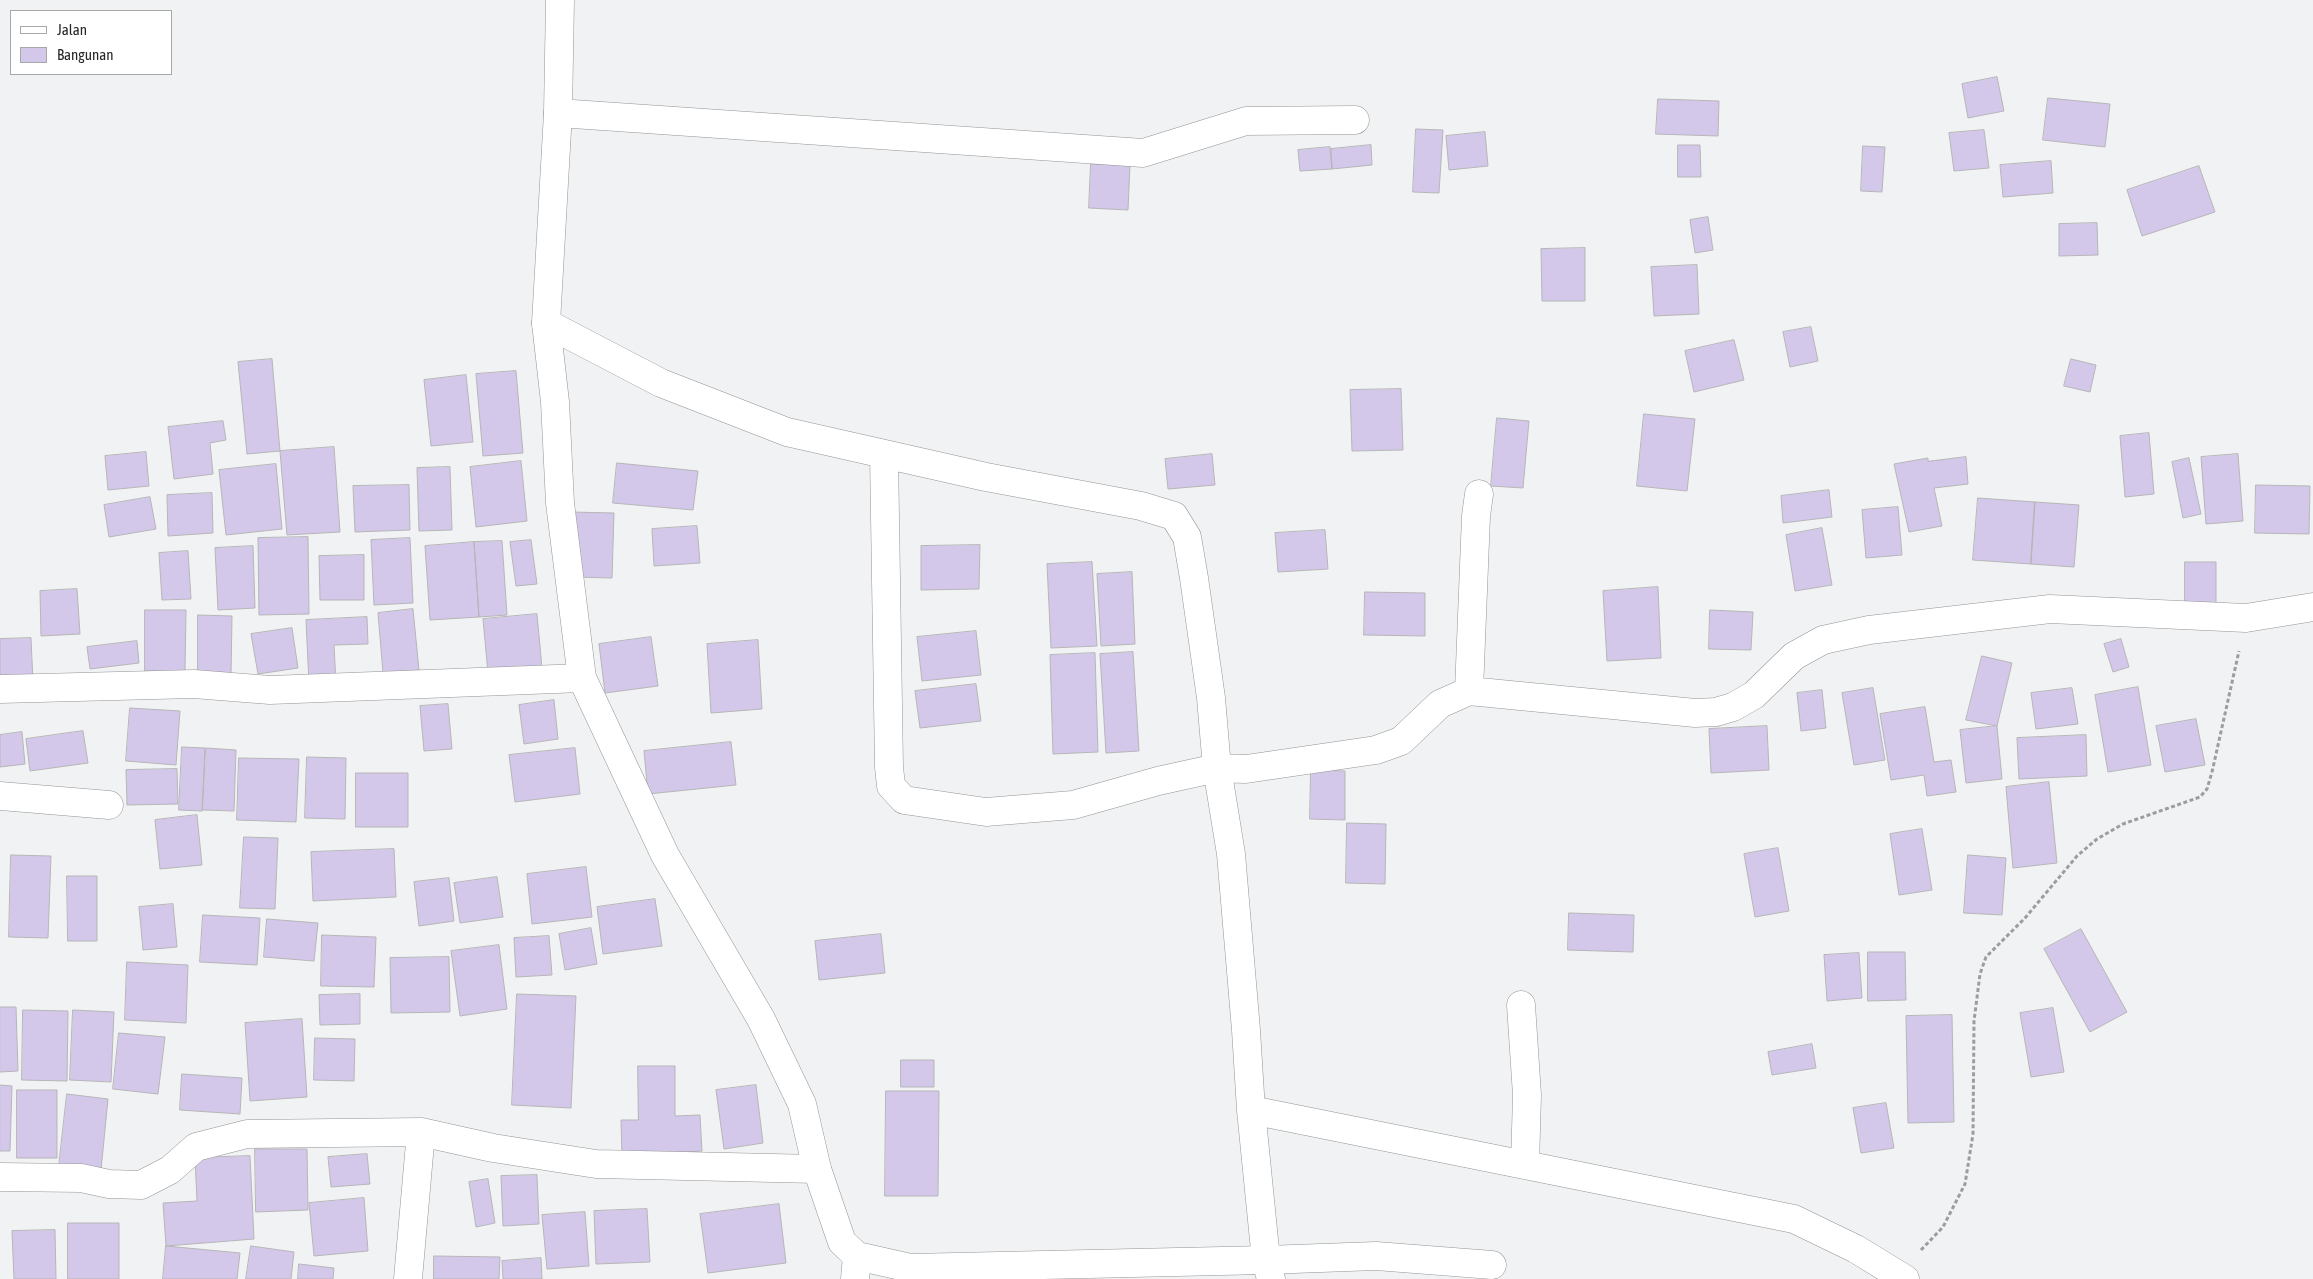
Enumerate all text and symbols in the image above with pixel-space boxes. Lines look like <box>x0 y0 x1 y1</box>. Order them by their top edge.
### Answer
legend <box>10 10 172 75</box>
text: Jalan <box>57 21 87 38</box>
text: Bangunan <box>57 46 114 63</box>

